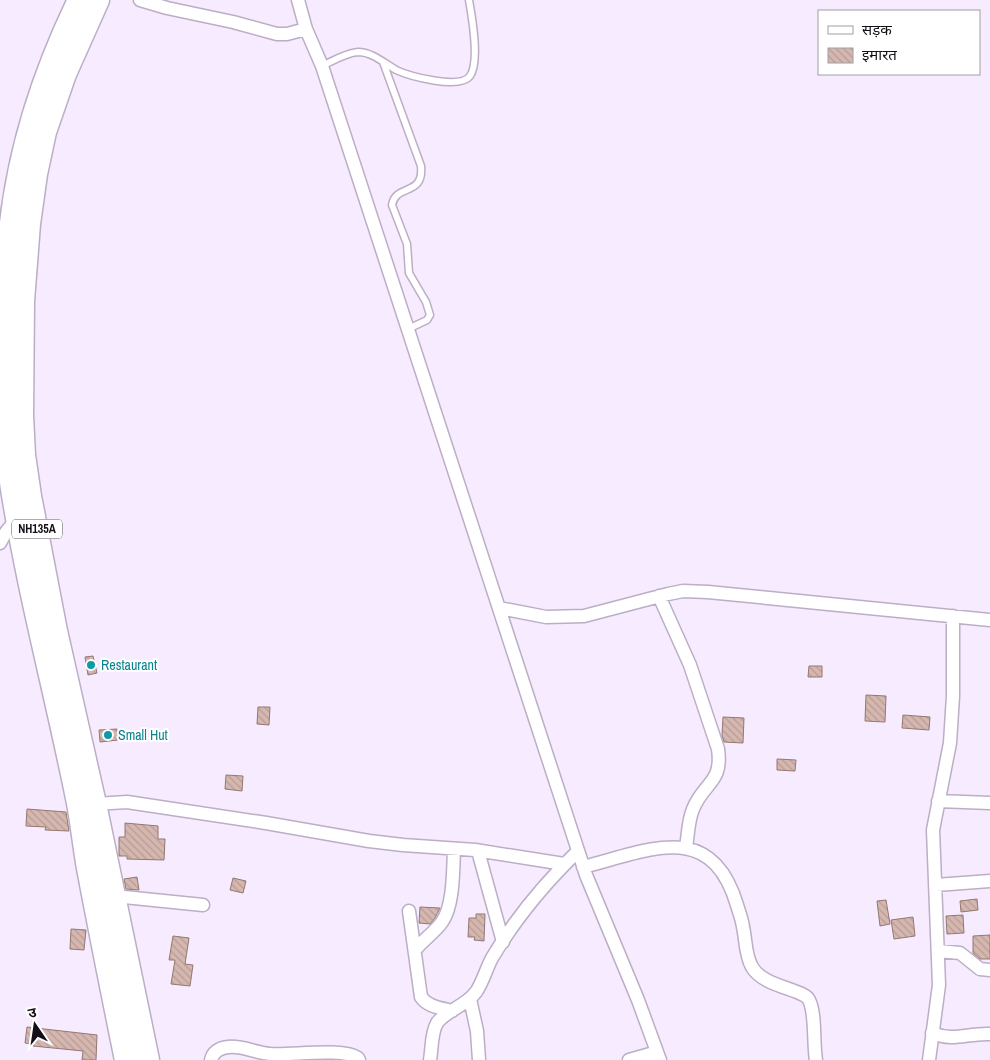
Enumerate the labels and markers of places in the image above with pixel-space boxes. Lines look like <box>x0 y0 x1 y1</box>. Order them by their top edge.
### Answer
place label: Restaurant <box>101 656 157 674</box>
marker: Restaurant <box>85 659 97 671</box>
place label: Small Hut <box>118 726 168 744</box>
marker: Small Hut <box>102 729 114 741</box>

